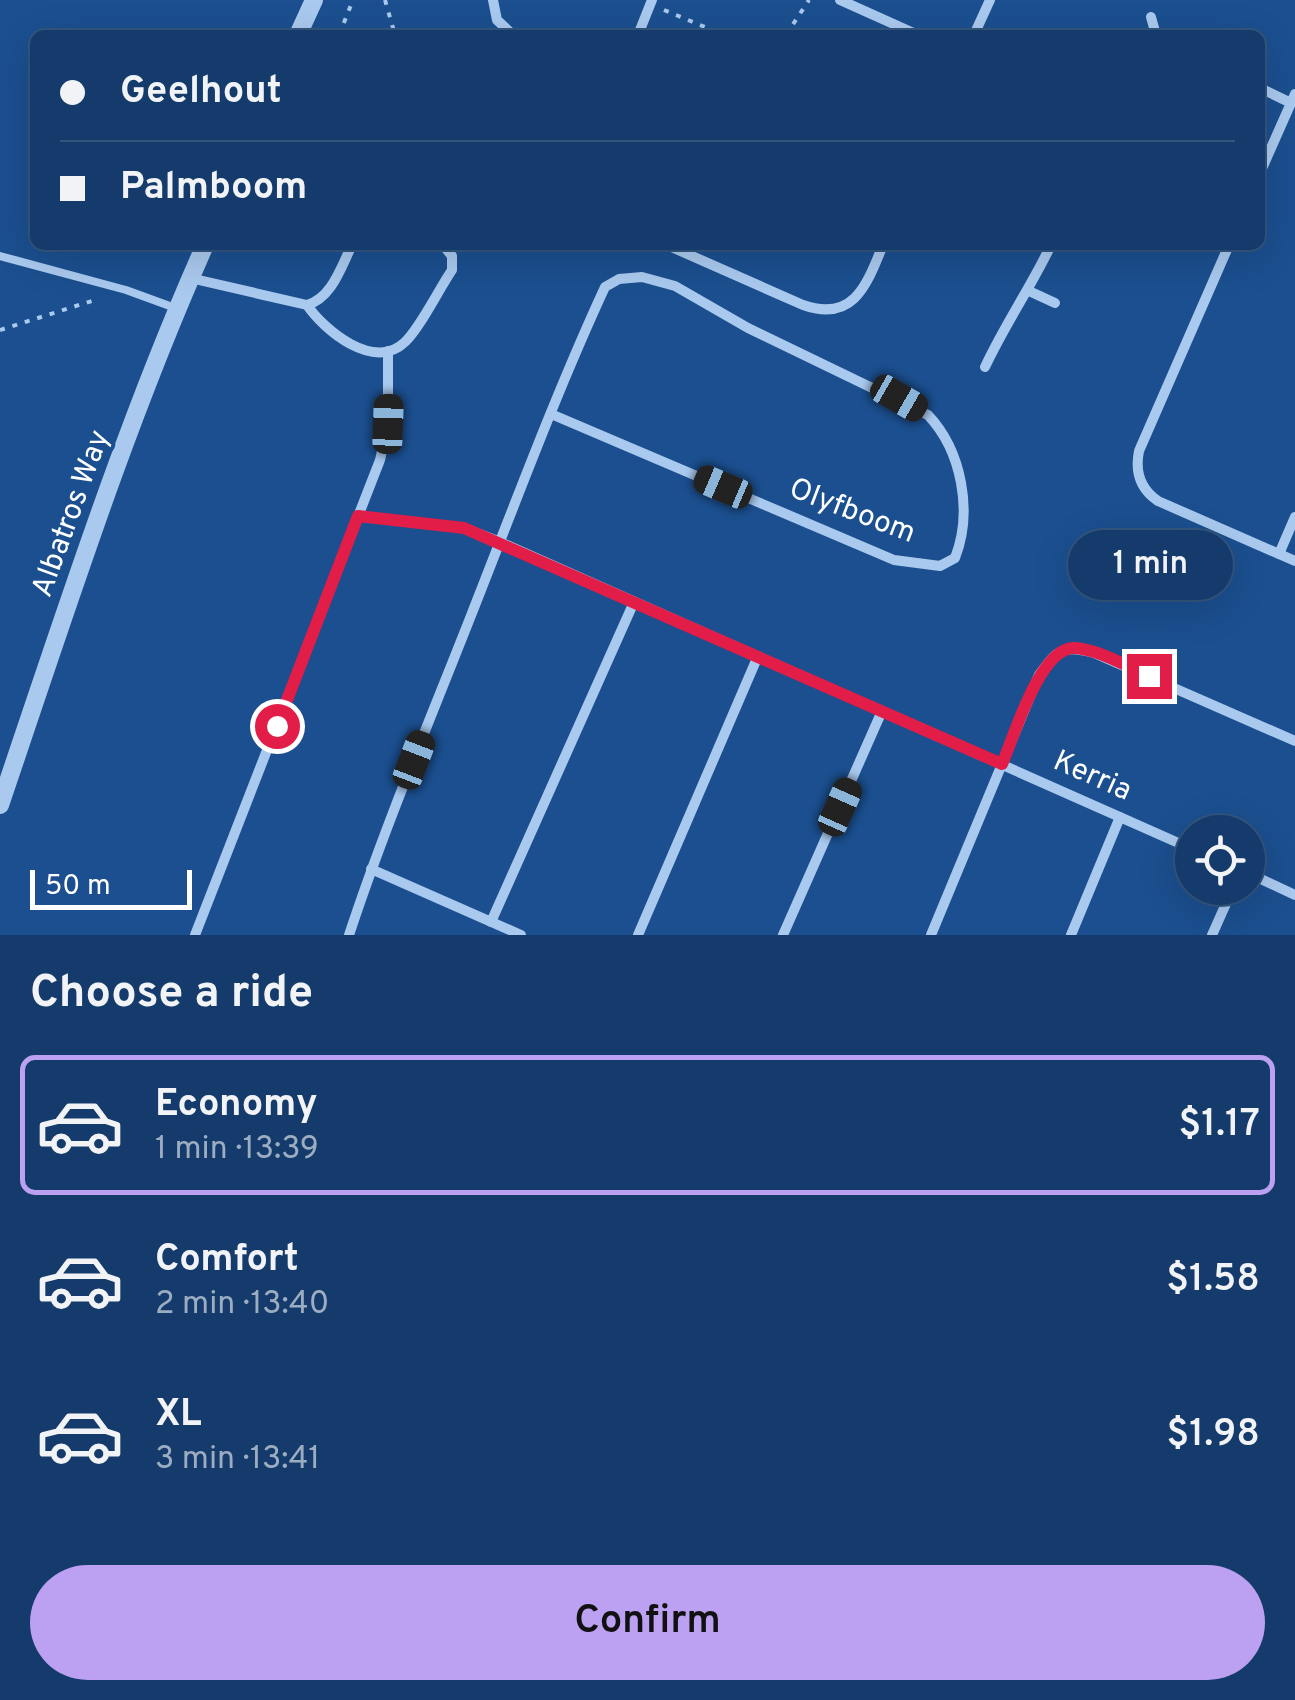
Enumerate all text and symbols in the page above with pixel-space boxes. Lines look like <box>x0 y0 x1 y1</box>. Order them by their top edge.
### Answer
text: Geelhout <box>120 68 282 117</box>
text: Palmboom <box>120 164 307 213</box>
car <box>866 370 932 426</box>
car <box>372 393 404 455</box>
street label: Albatros Way <box>25 425 119 603</box>
car <box>690 461 756 513</box>
street label: Olyfboom <box>784 471 920 553</box>
callout: 1 min <box>1066 531 1232 601</box>
text: 1 min <box>1113 545 1188 585</box>
route end <box>1127 654 1172 699</box>
route start <box>255 704 300 749</box>
car <box>389 727 439 793</box>
street label: Kerria <box>1047 743 1137 811</box>
car <box>814 773 866 841</box>
map controls <box>1175 815 1265 905</box>
button: locate <box>1175 815 1265 905</box>
scale bar <box>30 865 192 910</box>
text: 50 m <box>45 869 111 905</box>
text: Choose a ride <box>30 966 313 1023</box>
icon: car <box>35 1080 125 1170</box>
text: Economy <box>155 1081 317 1130</box>
text: $1.17 <box>1178 1101 1260 1150</box>
text: 1 min · 13:39 <box>155 1130 319 1170</box>
icon: car <box>35 1235 125 1325</box>
text: Comfort <box>155 1236 299 1285</box>
text: $1.58 <box>1166 1256 1260 1305</box>
text: 2 min · 13:40 <box>155 1285 329 1325</box>
icon: car <box>35 1390 125 1480</box>
text: XL <box>155 1391 202 1440</box>
text: $1.98 <box>1167 1411 1260 1460</box>
text: 3 min · 13:41 <box>155 1440 320 1480</box>
button: Confirm <box>30 1565 1265 1680</box>

